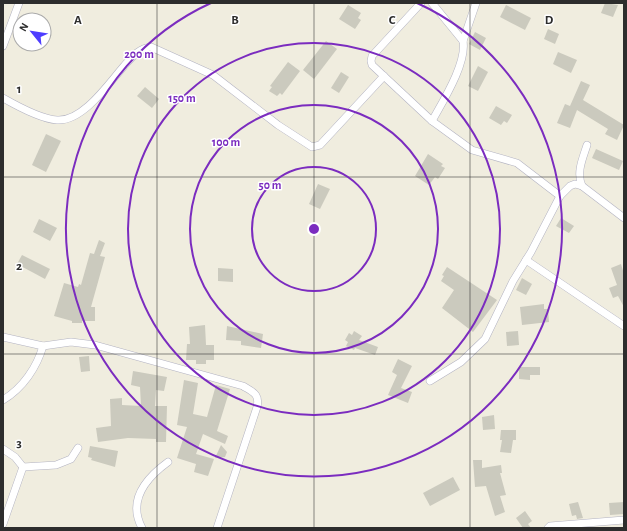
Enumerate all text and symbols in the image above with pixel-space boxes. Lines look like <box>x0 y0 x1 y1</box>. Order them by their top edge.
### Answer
north arrow <box>12 12 52 52</box>
text: A <box>74 14 82 27</box>
text: B <box>231 14 239 27</box>
text: C <box>389 14 396 27</box>
text: D <box>545 14 554 27</box>
text: N <box>17 21 30 33</box>
text: 200 m <box>124 48 154 60</box>
text: 1 <box>17 83 21 96</box>
text: 150 m <box>168 92 196 104</box>
text: 100 m <box>212 136 240 148</box>
text: 50 m <box>259 179 282 191</box>
centre of rings <box>307 222 321 236</box>
text: 2 <box>16 260 22 273</box>
text: 3 <box>16 437 22 450</box>

